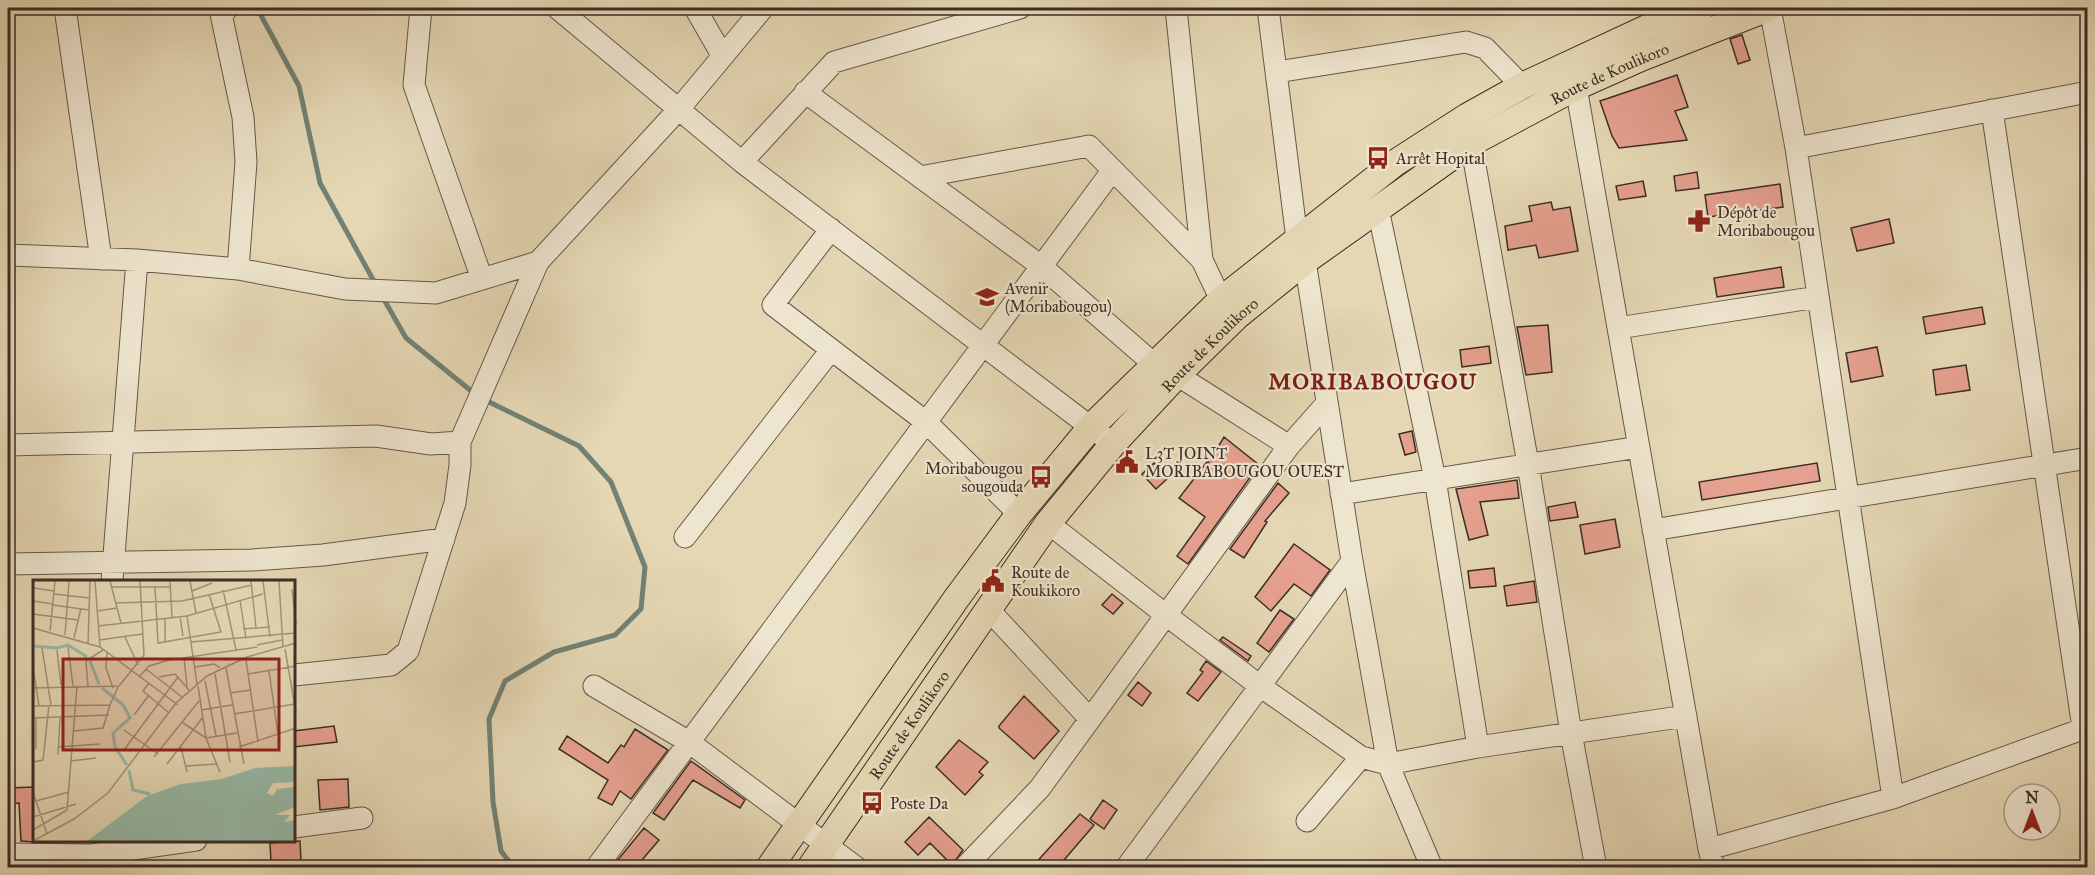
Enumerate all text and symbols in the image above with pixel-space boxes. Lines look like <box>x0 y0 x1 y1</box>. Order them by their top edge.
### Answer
street label: Route de Koulikoro <box>1547 39 1672 109</box>
bus stop icon: Arrêt Hopital <box>1365 145 1391 171</box>
place label: Arrêt Hopital <box>1395 149 1486 168</box>
place label: Dépôt de Moribabougou <box>1717 203 1815 241</box>
pharmacy icon: Dépôt de Moribabougou <box>1686 208 1712 234</box>
place label: Avenir (Moribabougou) <box>1004 279 1112 317</box>
school or university icon: Avenir (Moribabougou) <box>974 284 1000 310</box>
street label: Route de Koulikoro <box>1157 294 1262 396</box>
district label: MORIBABOUGOU <box>1268 368 1478 395</box>
place label: L3T JOINT MORIBABOUGOU OUEST <box>1145 444 1344 481</box>
public building icon: L3T JOINT MORIBABOUGOU OUEST <box>1114 449 1140 475</box>
place label: Moribabougou sougouda <box>925 459 1023 497</box>
bus stop icon: Moribabougou sougouda <box>1028 464 1054 490</box>
place label: Route de Koukikoro <box>1011 563 1080 600</box>
public building icon: Route de Koukikoro <box>980 568 1006 594</box>
inset map <box>33 580 296 842</box>
street label: Route de Koulikoro <box>865 667 953 783</box>
north arrow <box>2002 782 2062 842</box>
text: N <box>2025 788 2039 807</box>
bus stop icon: Poste Da <box>859 790 885 816</box>
place label: Poste Da <box>890 794 948 813</box>

